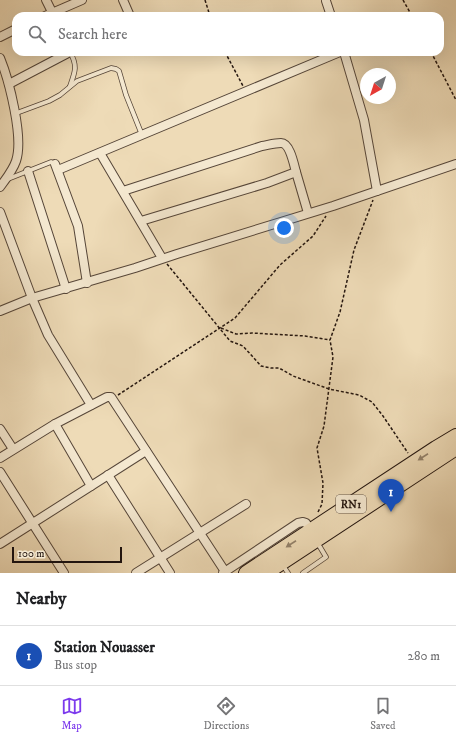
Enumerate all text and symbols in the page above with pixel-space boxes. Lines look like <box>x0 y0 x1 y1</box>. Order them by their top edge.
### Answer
search box <box>12 12 444 56</box>
icon: search <box>26 23 48 45</box>
text: Search here <box>58 25 127 44</box>
north arrow <box>360 68 396 104</box>
your location <box>274 218 294 238</box>
one-way arrow <box>417 453 429 460</box>
pin: 1 <box>378 479 404 512</box>
road number: RN1 <box>336 495 366 513</box>
one-way arrow <box>286 540 296 548</box>
scale bar <box>12 545 122 564</box>
text: 100 m <box>18 547 44 561</box>
text: Nearby <box>16 588 66 610</box>
text: Station Nouasser <box>54 638 155 657</box>
text: 1 <box>27 648 31 664</box>
text: 280 m <box>408 648 440 664</box>
text: Bus stop <box>54 657 97 673</box>
tab: Map <box>61 695 83 733</box>
tab: Directions <box>204 695 249 733</box>
tab: Saved <box>370 695 395 733</box>

